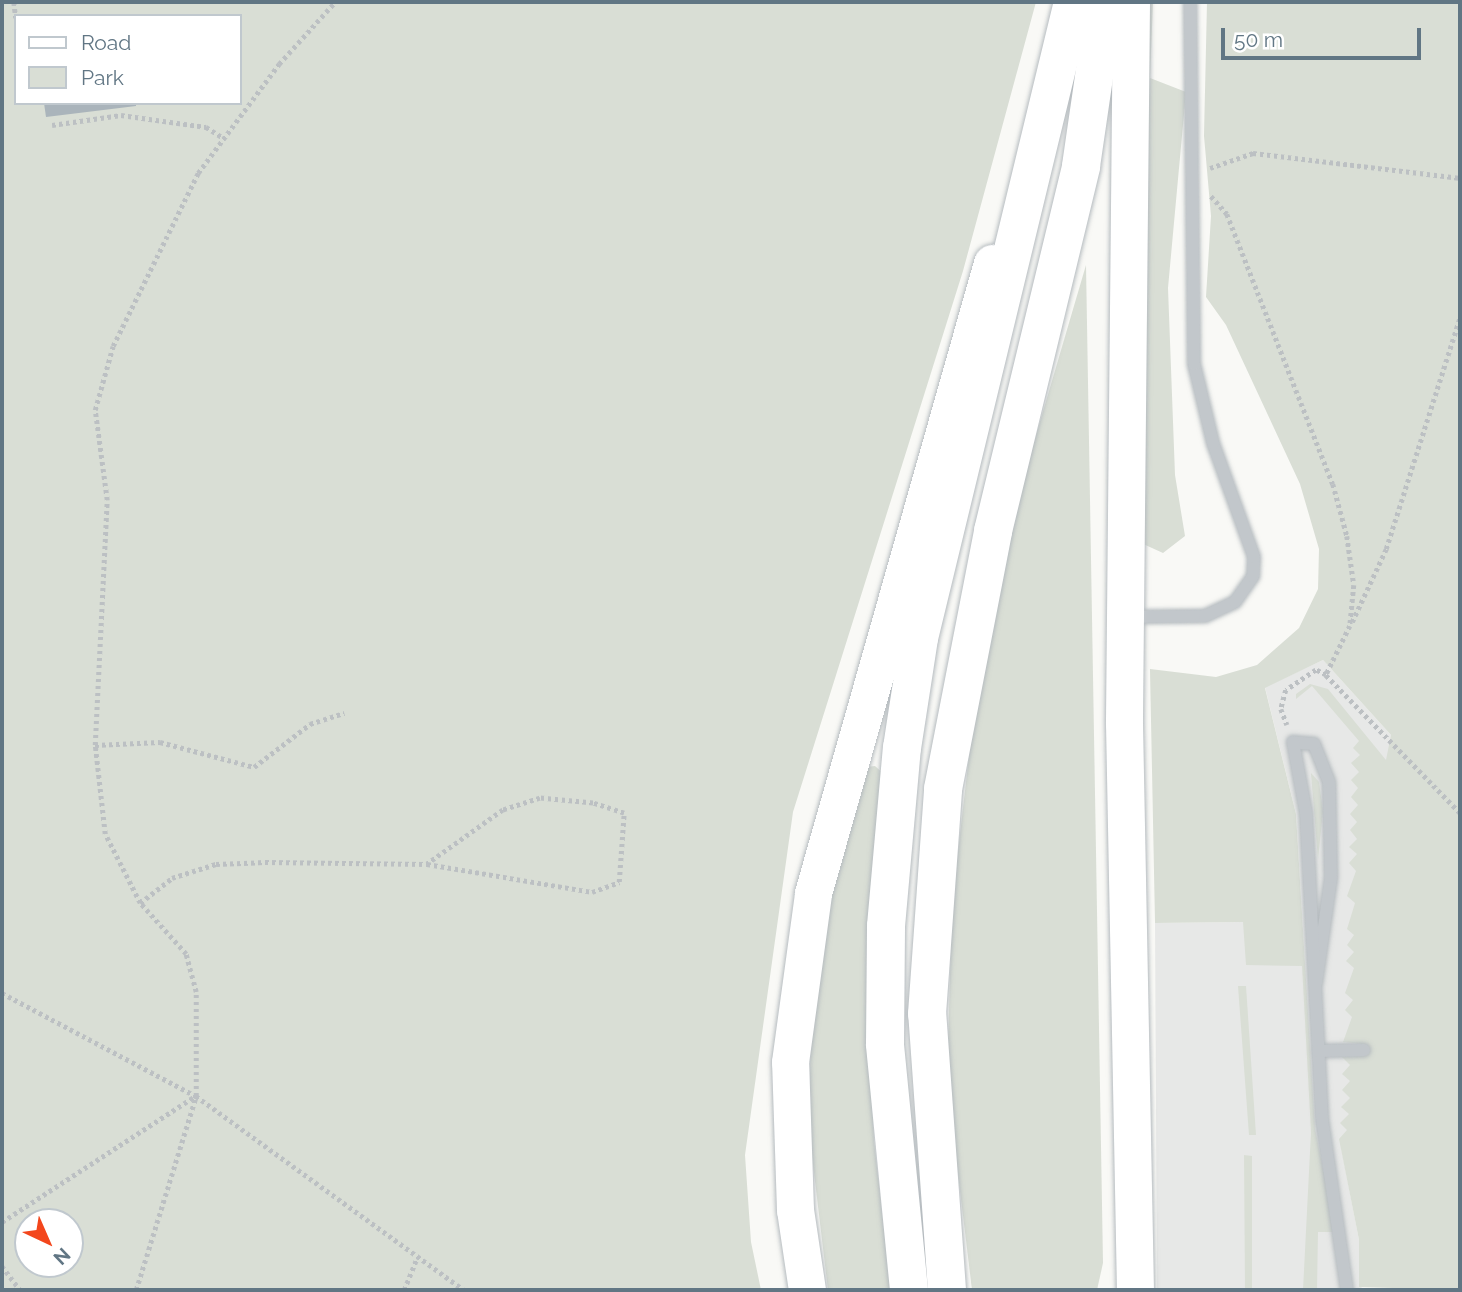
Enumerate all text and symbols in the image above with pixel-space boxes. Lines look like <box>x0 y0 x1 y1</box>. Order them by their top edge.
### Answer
legend <box>14 14 242 105</box>
scale bar <box>1224 14 1424 58</box>
text: 50 m <box>1234 27 1283 52</box>
text: Road <box>81 30 131 55</box>
text: Park <box>81 65 124 90</box>
north arrow <box>14 1208 84 1278</box>
text: N <box>49 1244 75 1270</box>

